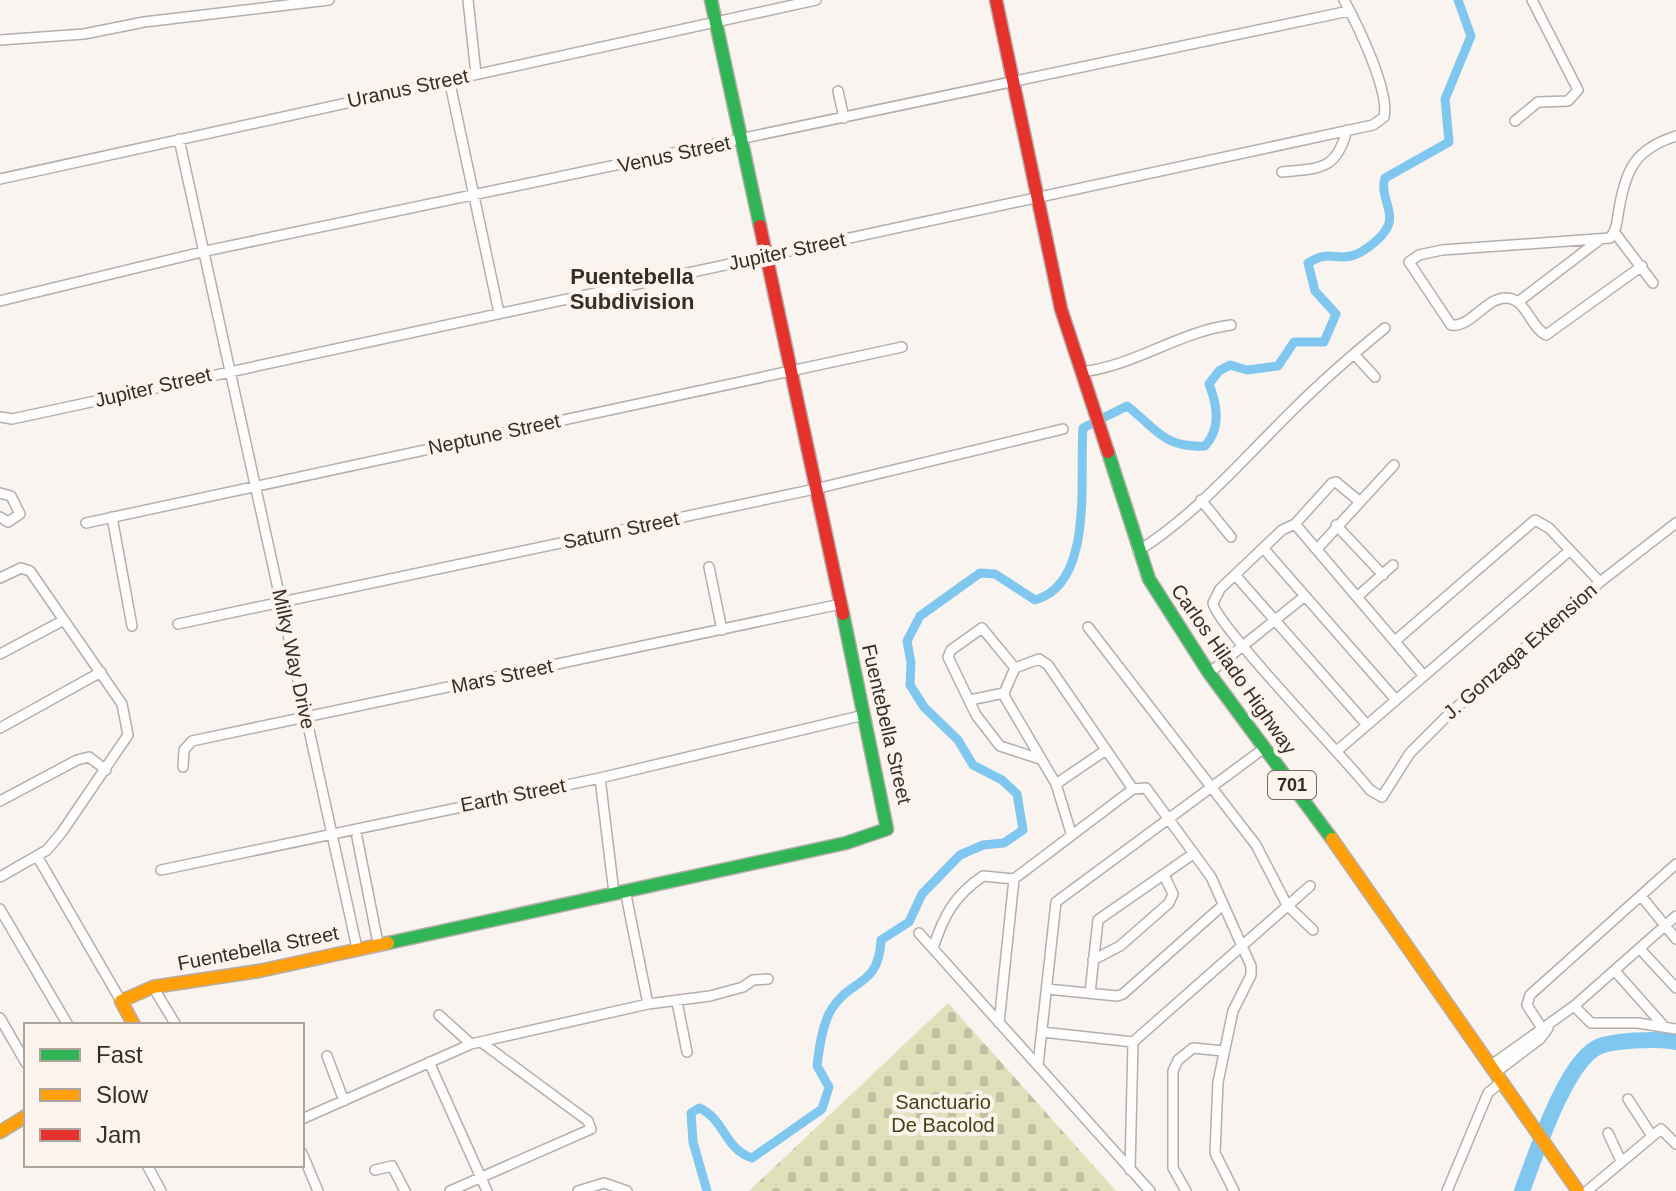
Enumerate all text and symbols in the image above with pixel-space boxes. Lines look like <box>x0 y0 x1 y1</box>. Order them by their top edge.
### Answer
street label: Uranus Street <box>345 64 471 112</box>
street label: Venus Street <box>616 131 733 177</box>
street label: Jupiter Street <box>727 228 848 274</box>
district label: Puentebella Subdivision <box>570 264 695 314</box>
street label: Jupiter Street <box>93 363 214 411</box>
street label: Neptune Street <box>426 409 563 459</box>
street label: Saturn Street <box>561 507 681 553</box>
street label: J. Gonzaga Extension <box>1439 579 1601 723</box>
street label: Carlos Hilado Highway <box>1167 580 1301 758</box>
street label: Milky Way Drive <box>268 587 320 731</box>
street label: Fuentebella Street <box>858 642 916 807</box>
street label: Mars Street <box>449 654 555 698</box>
road number: 701 <box>1268 771 1316 799</box>
street label: Earth Street <box>459 774 568 816</box>
street label: Fuentebella Street <box>176 922 341 974</box>
legend <box>24 1023 304 1167</box>
text: Fast <box>96 1041 143 1068</box>
text: Slow <box>96 1081 149 1108</box>
park label: Sanctuario De Bacolod <box>891 1091 995 1136</box>
text: Jam <box>96 1121 141 1148</box>

